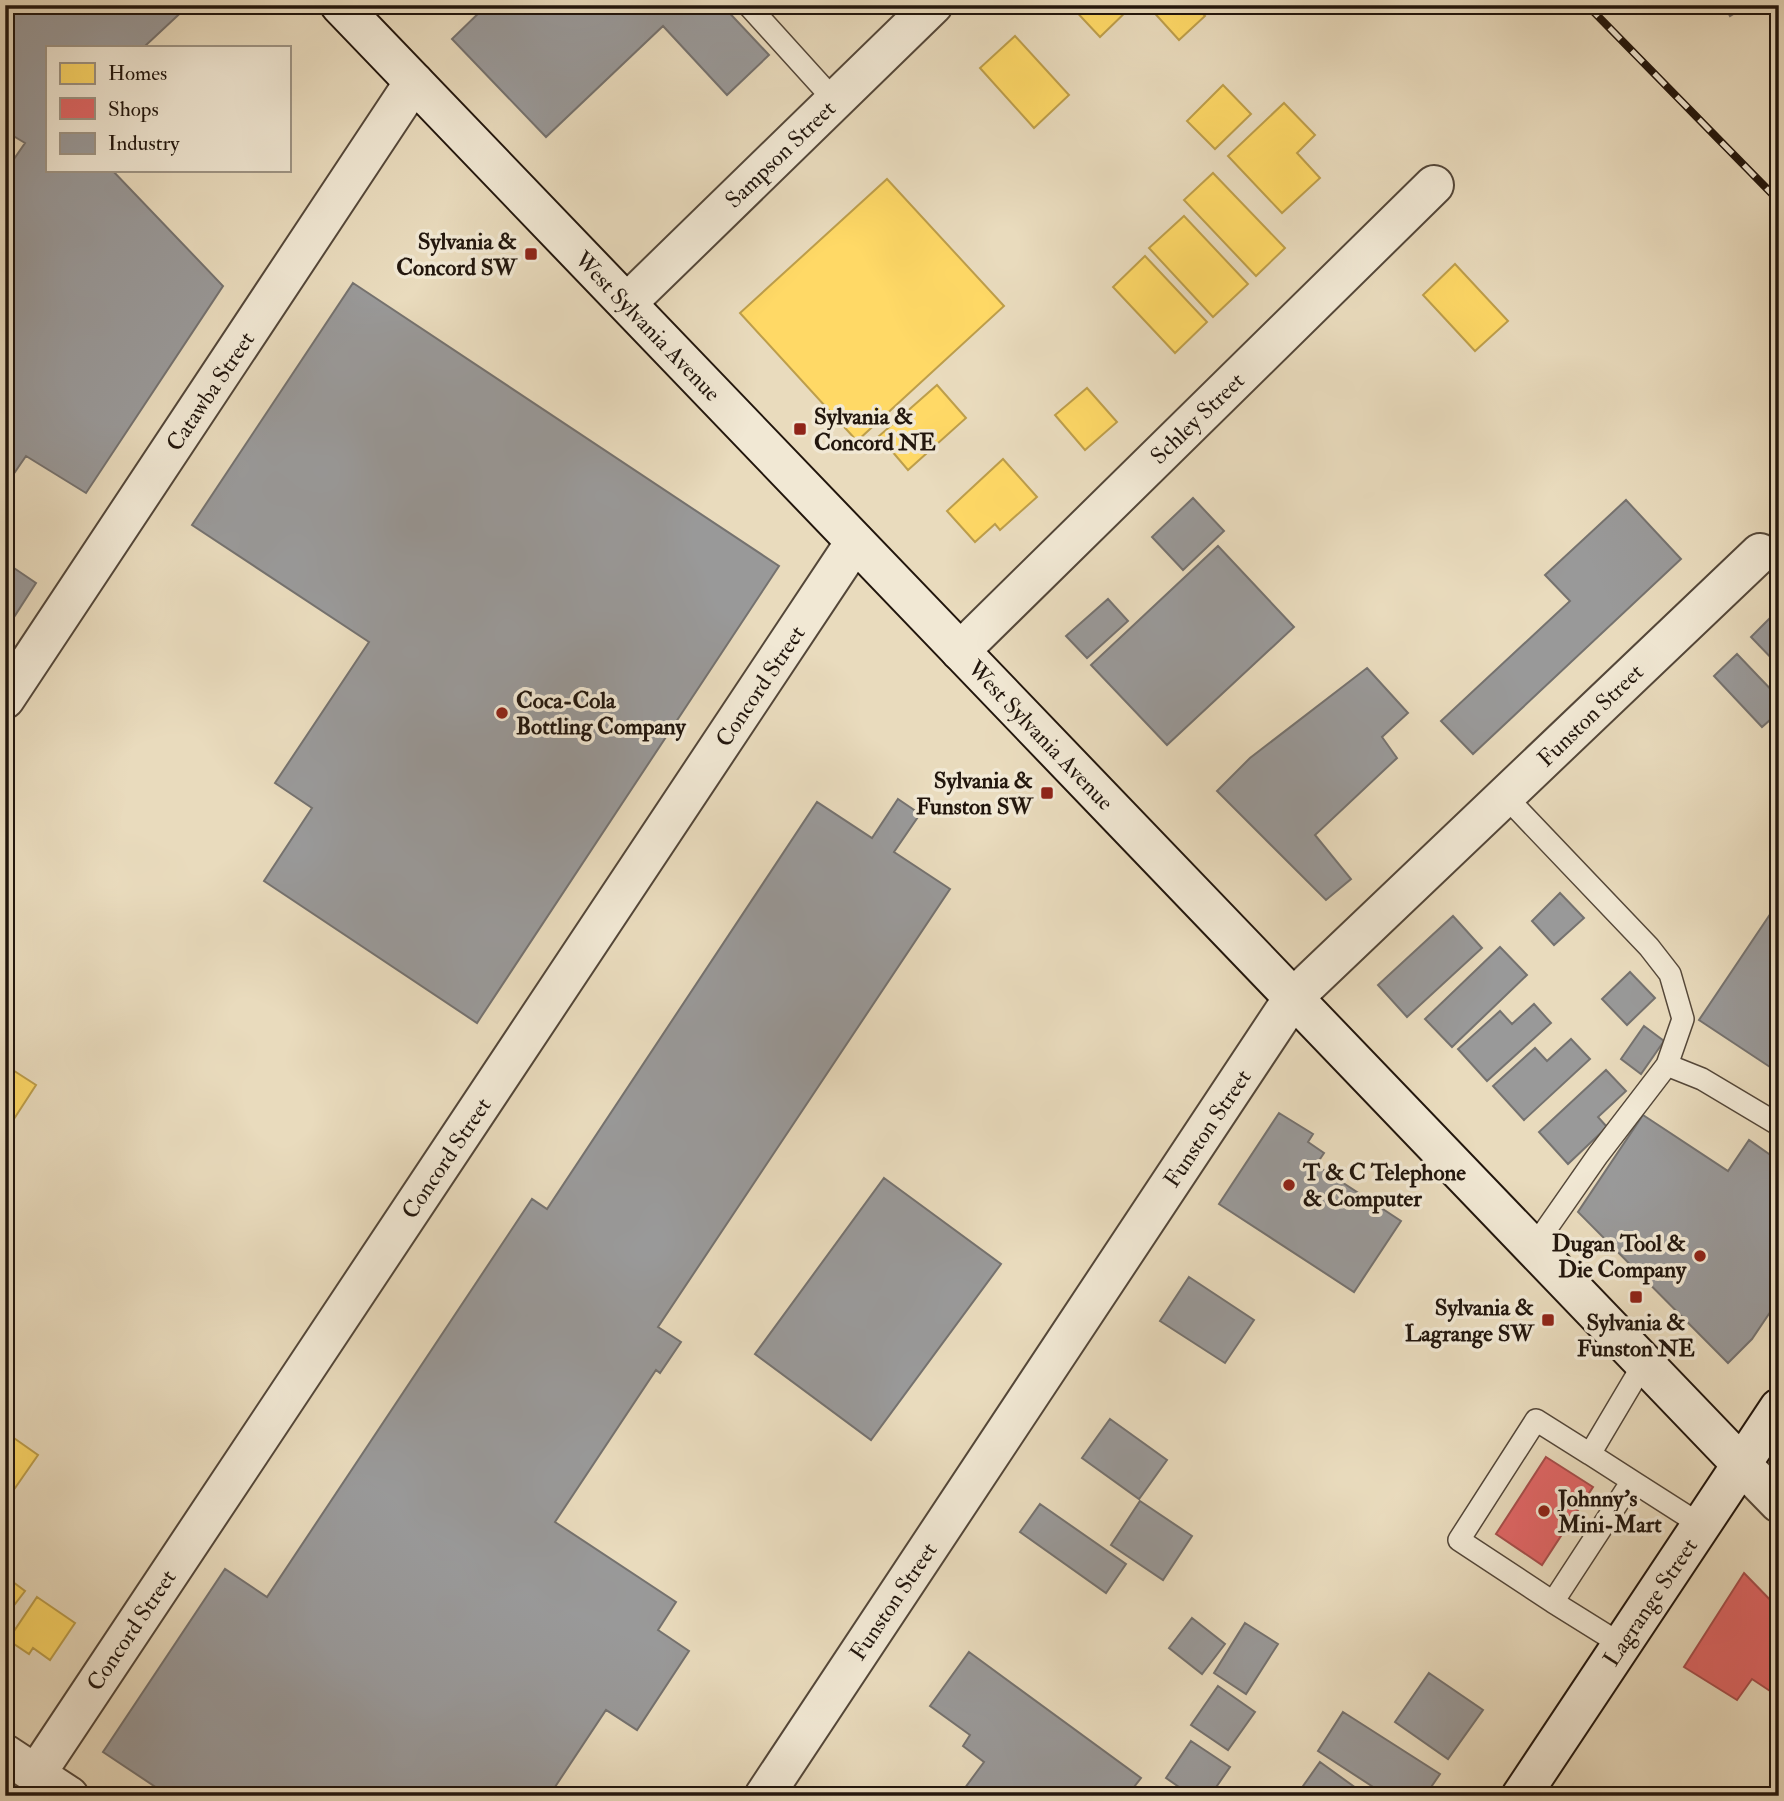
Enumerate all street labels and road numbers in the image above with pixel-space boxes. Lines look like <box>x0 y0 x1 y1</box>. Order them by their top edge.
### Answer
street label: Sampson Street <box>719 94 842 215</box>
street label: West Sylvania Avenue <box>568 244 727 408</box>
street label: Catawba Street <box>160 326 261 457</box>
street label: Schley Street <box>1144 366 1251 470</box>
street label: Concord Street <box>709 620 812 752</box>
street label: West Sylvania Avenue <box>961 653 1120 817</box>
street label: Funston Street <box>1531 658 1649 773</box>
street label: Funston Street <box>1157 1064 1257 1193</box>
street label: Concord Street <box>395 1092 498 1224</box>
street label: Lagrange Street <box>1597 1533 1704 1672</box>
street label: Funston Street <box>843 1537 943 1666</box>
street label: Concord Street <box>80 1564 183 1696</box>

